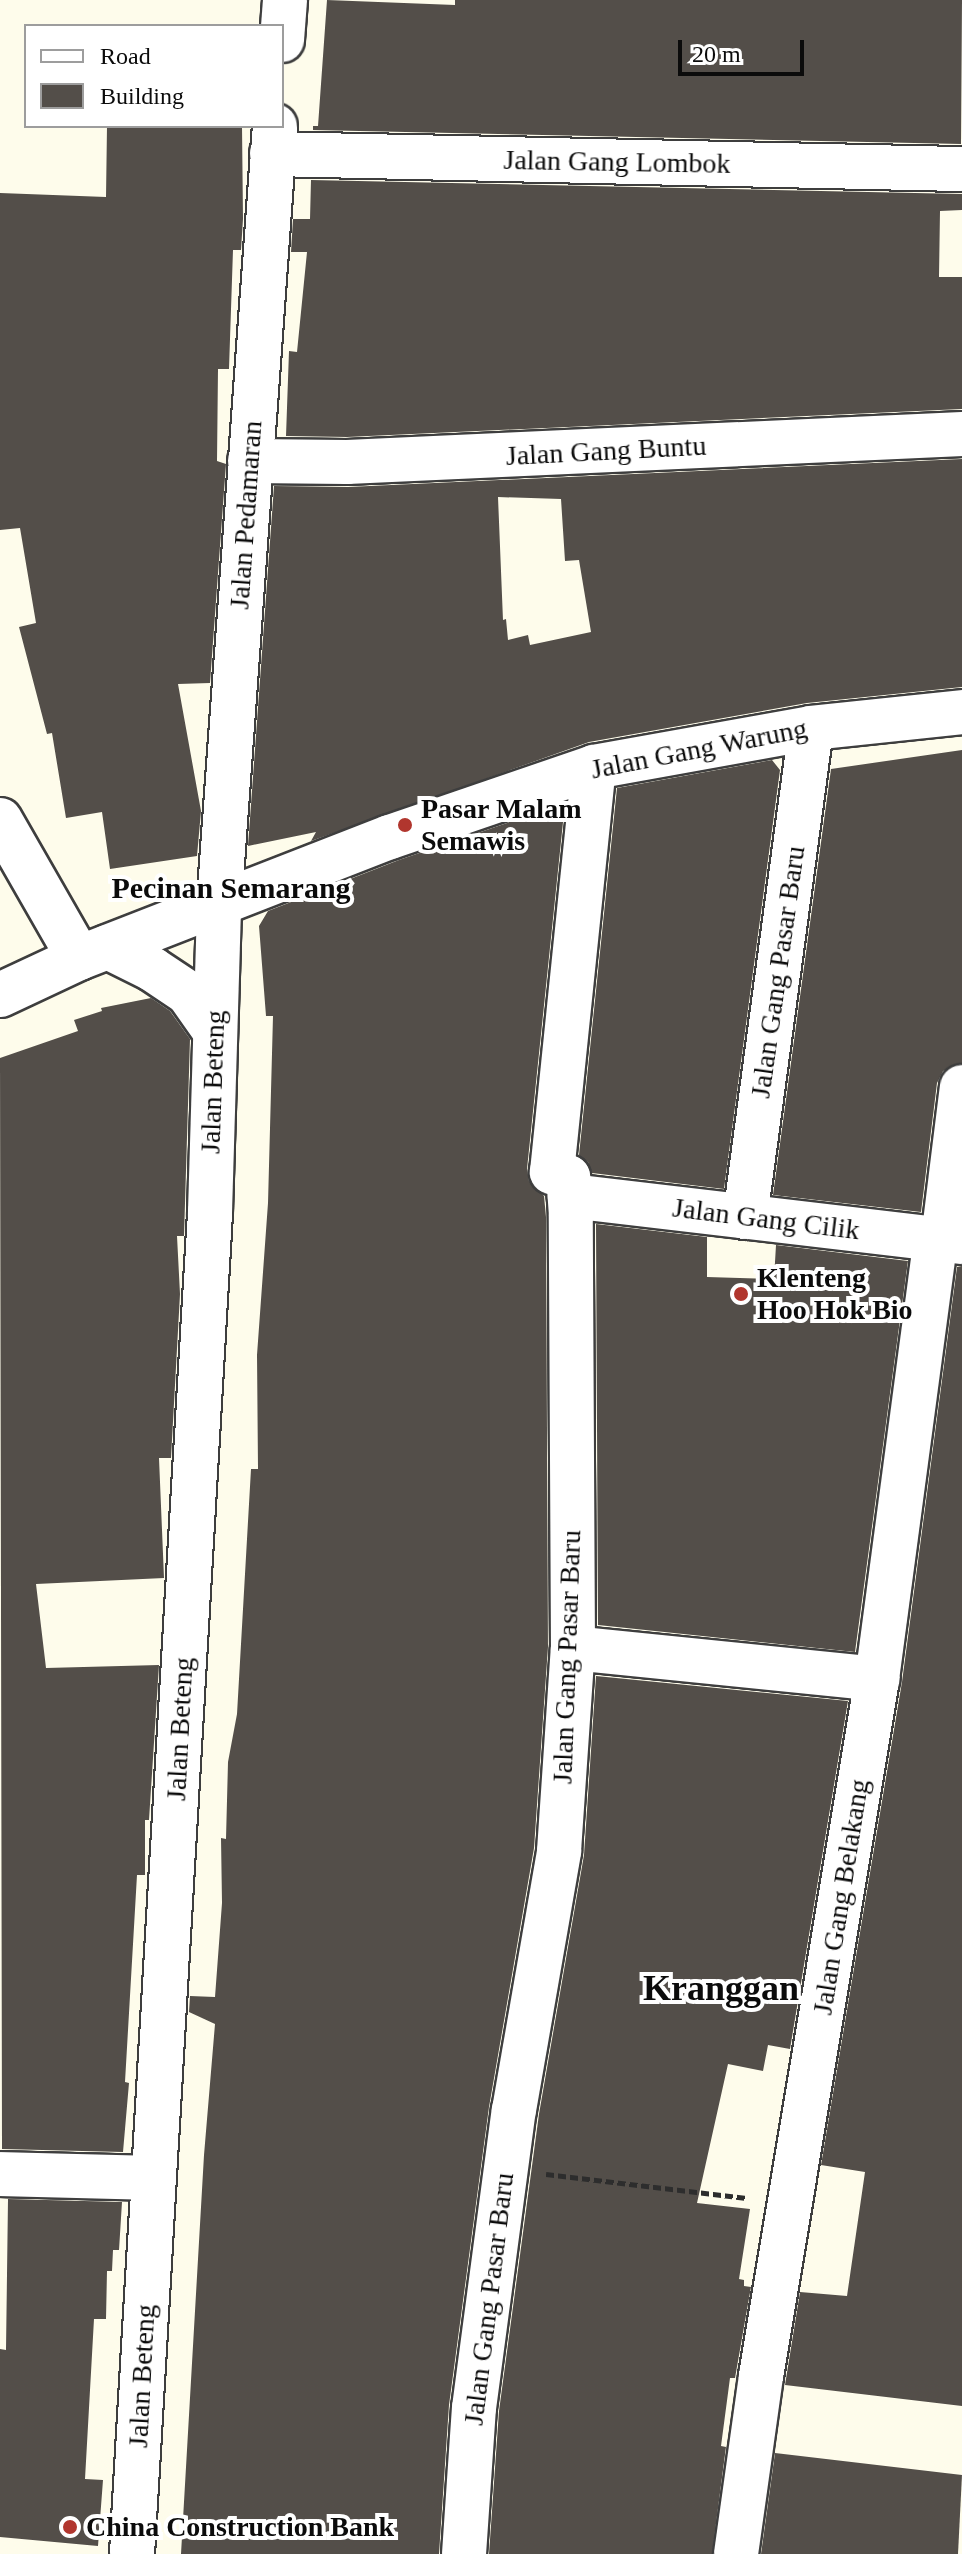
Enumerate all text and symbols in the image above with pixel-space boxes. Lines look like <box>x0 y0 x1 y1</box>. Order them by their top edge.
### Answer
legend <box>24 24 284 128</box>
scale bar <box>682 24 808 74</box>
text: 20 m <box>692 41 741 67</box>
text: Road <box>100 43 151 69</box>
text: Building <box>100 83 184 109</box>
street label: Jalan Gang Lombok <box>503 143 731 181</box>
street label: Jalan Pedamaran <box>223 420 269 610</box>
street label: Jalan Gang Buntu <box>505 429 707 473</box>
street label: Jalan Gang Warung <box>588 712 810 786</box>
place label: Pasar Malam Semawis <box>421 792 582 858</box>
marker: Pasar Malam Semawis <box>396 816 414 834</box>
street label: Jalan Gang Pasar Baru <box>744 844 812 1100</box>
district label: Pecinan Semarang <box>111 870 351 906</box>
street label: Jalan Beteng <box>194 1010 232 1154</box>
street label: Jalan Gang Cilik <box>671 1191 861 1247</box>
place label: Klenteng Hoo Hok Bio <box>757 1261 913 1327</box>
marker: Klenteng Hoo Hok Bio <box>732 1285 750 1303</box>
street label: Jalan Gang Pasar Baru <box>546 1529 588 1785</box>
street label: Jalan Beteng <box>159 1656 201 1802</box>
street label: Jalan Gang Belakang <box>806 1777 876 2017</box>
district label: Kranggan <box>643 1967 799 2011</box>
street label: Jalan Gang Pasar Baru <box>457 2171 521 2427</box>
street label: Jalan Beteng <box>121 2303 163 2449</box>
place label: China Construction Bank <box>86 2510 394 2544</box>
marker: China Construction Bank <box>61 2518 79 2536</box>

